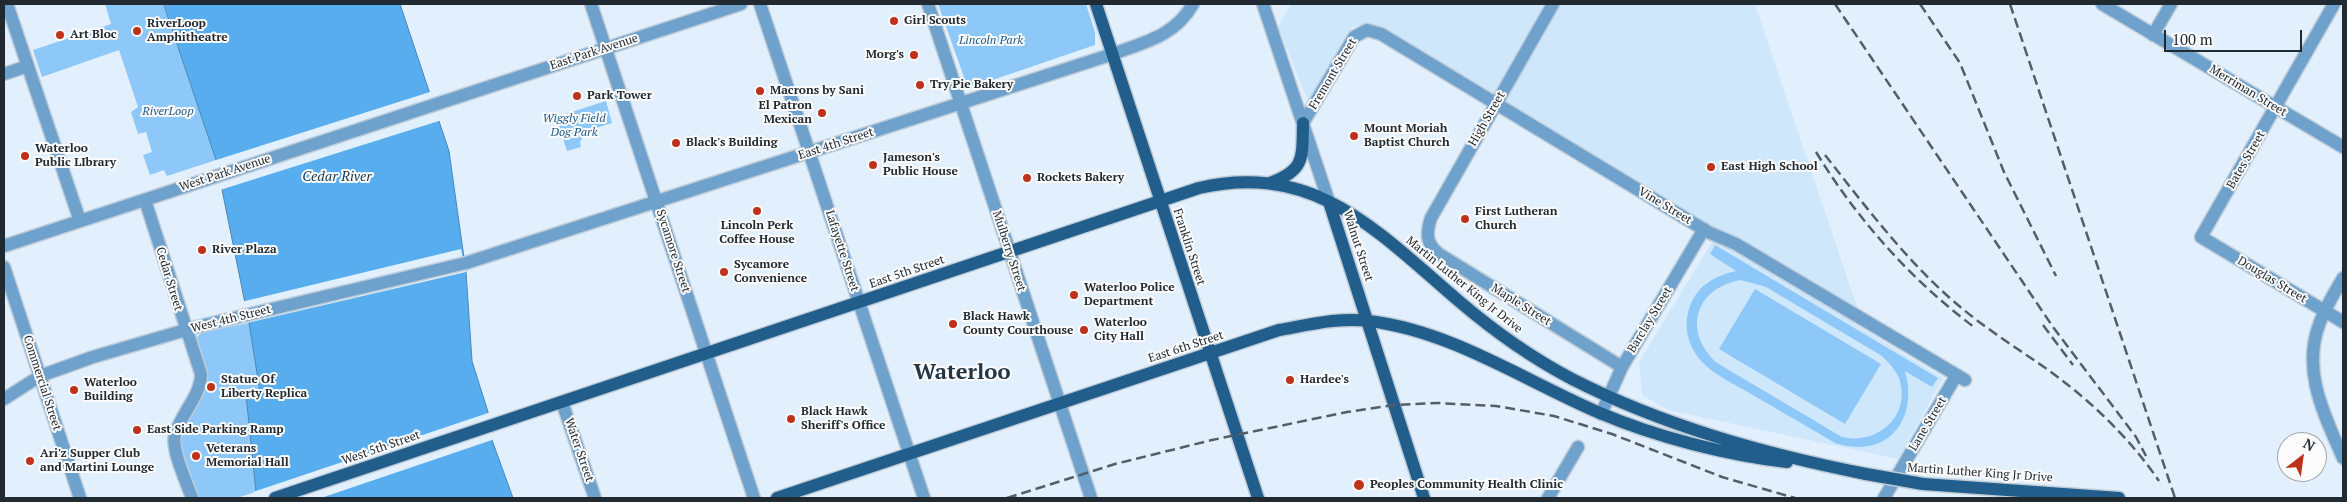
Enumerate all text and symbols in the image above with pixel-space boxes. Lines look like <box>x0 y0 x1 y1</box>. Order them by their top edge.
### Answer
place label: Girl Scouts <box>904 14 966 28</box>
marker: Girl Scouts <box>888 15 900 27</box>
place label: RiverLoop Amphitheatre <box>147 17 228 45</box>
scale bar <box>2167 20 2304 52</box>
marker: RiverLoop Amphitheatre <box>131 25 143 37</box>
place label: Art Bloc <box>70 28 117 42</box>
marker: Art Bloc <box>54 29 66 41</box>
text: 100 m <box>2172 29 2213 49</box>
street label: East Park Avenue <box>548 31 640 73</box>
park label: Lincoln Park <box>959 34 1023 48</box>
street label: Fremont Street <box>1306 36 1360 112</box>
place label: Morg's <box>866 48 904 62</box>
marker: Morg's <box>908 49 920 61</box>
street label: Merriman Street <box>2207 62 2289 120</box>
place label: Try Pie Bakery <box>930 78 1013 92</box>
marker: Try Pie Bakery <box>914 79 926 91</box>
place label: Macrons by Sani <box>770 84 864 98</box>
marker: Macrons by Sani <box>754 85 766 97</box>
place label: Park Tower <box>587 89 652 103</box>
street label: High Street <box>1466 89 1508 149</box>
marker: Park Tower <box>571 90 583 102</box>
place label: El Patron Mexican <box>758 99 812 127</box>
park label: RiverLoop <box>142 105 194 119</box>
marker: El Patron Mexican <box>816 107 828 119</box>
park label: Wiggly Field Dog Park <box>542 112 606 140</box>
place label: Mount Moriah Baptist Church <box>1364 122 1450 150</box>
street label: East 4th Street <box>796 125 876 163</box>
street label: Bates Street <box>2224 129 2268 191</box>
marker: Mount Moriah Baptist Church <box>1348 130 1360 142</box>
place label: Black's Building <box>686 136 778 150</box>
marker: Black's Building <box>670 137 682 149</box>
place label: Waterloo Public LIbrary <box>35 142 116 170</box>
marker: Waterloo Public LIbrary <box>19 150 31 162</box>
street label: West Park Avenue <box>177 151 273 195</box>
place label: Jameson's Public House <box>883 151 958 179</box>
marker: Jameson's Public House <box>867 159 879 171</box>
place label: East High School <box>1721 160 1818 174</box>
marker: East High School <box>1705 161 1717 173</box>
water label: Cedar River <box>302 169 372 185</box>
place label: Rockets Bakery <box>1037 171 1124 185</box>
marker: Rockets Bakery <box>1021 172 1033 184</box>
street label: Vine Street <box>1636 184 1694 228</box>
marker: Lincoln Perk Coffee House <box>751 205 763 217</box>
place label: First Lutheran Church <box>1475 205 1557 233</box>
street label: Franklin Street <box>1170 207 1208 287</box>
street label: Sycamore Street <box>653 208 693 294</box>
street label: Lafayette Street <box>822 209 862 293</box>
street label: Mulberry Street <box>989 209 1029 293</box>
street label: Walnut Street <box>1340 209 1376 283</box>
marker: First Lutheran Church <box>1459 213 1471 225</box>
place label: Lincoln Perk Coffee House <box>719 219 795 247</box>
street label: Martin Luther King Jr Drive <box>1403 234 1525 336</box>
place label: River Plaza <box>212 243 277 257</box>
marker: River Plaza <box>196 244 208 256</box>
street label: Cedar Street <box>153 245 185 313</box>
street label: East 5th Street <box>868 252 946 292</box>
street label: Douglas Street <box>2235 254 2309 306</box>
place label: Sycamore Convenience <box>734 258 807 286</box>
marker: Sycamore Convenience <box>718 266 730 278</box>
place label: Waterloo Police Department <box>1084 281 1175 309</box>
street label: Maple Street <box>1488 281 1554 329</box>
street label: Barclay Street <box>1625 284 1675 356</box>
marker: Waterloo Police Department <box>1068 289 1080 301</box>
street label: West 4th Street <box>190 302 272 336</box>
place label: Black Hawk County Courthouse <box>963 310 1073 338</box>
place label: Waterloo City Hall <box>1094 316 1147 344</box>
marker: Black Hawk County Courthouse <box>947 318 959 330</box>
marker: Waterloo City Hall <box>1078 324 1090 336</box>
street label: East 6th Street <box>1146 328 1226 366</box>
street label: Commercial Street <box>20 334 64 432</box>
district label: Waterloo <box>914 360 1010 386</box>
place label: Statue Of Liberty Replica <box>221 373 307 401</box>
place label: Hardee's <box>1300 373 1349 387</box>
marker: Hardee's <box>1284 374 1296 386</box>
place label: Waterloo Building <box>84 376 137 404</box>
marker: Statue Of Liberty Replica <box>205 381 217 393</box>
marker: Waterloo Building <box>68 384 80 396</box>
street label: Lane Street <box>1906 394 1950 454</box>
place label: Black Hawk Sheriff's Office <box>801 405 885 433</box>
marker: Black Hawk Sheriff's Office <box>785 413 797 425</box>
street label: Water Street <box>561 416 597 484</box>
place label: East Side Parking Ramp <box>147 423 284 437</box>
marker: East Side Parking Ramp <box>131 424 143 436</box>
street label: West 5th Street <box>340 428 422 468</box>
north arrow <box>2277 432 2327 482</box>
text: N <box>2300 434 2319 455</box>
place label: Veterans Memorial Hall <box>206 442 289 470</box>
place label: Ari'z Supper Club and Martini Lounge <box>40 447 154 475</box>
marker: Veterans Memorial Hall <box>190 450 202 462</box>
marker: Ari'z Supper Club and Martini Lounge <box>24 455 36 467</box>
street label: Martin Luther King Jr Drive <box>1907 461 2053 485</box>
marker: Peoples Community Health Clinic <box>1352 478 1366 492</box>
place label: Peoples Community Health Clinic <box>1370 478 1563 492</box>

